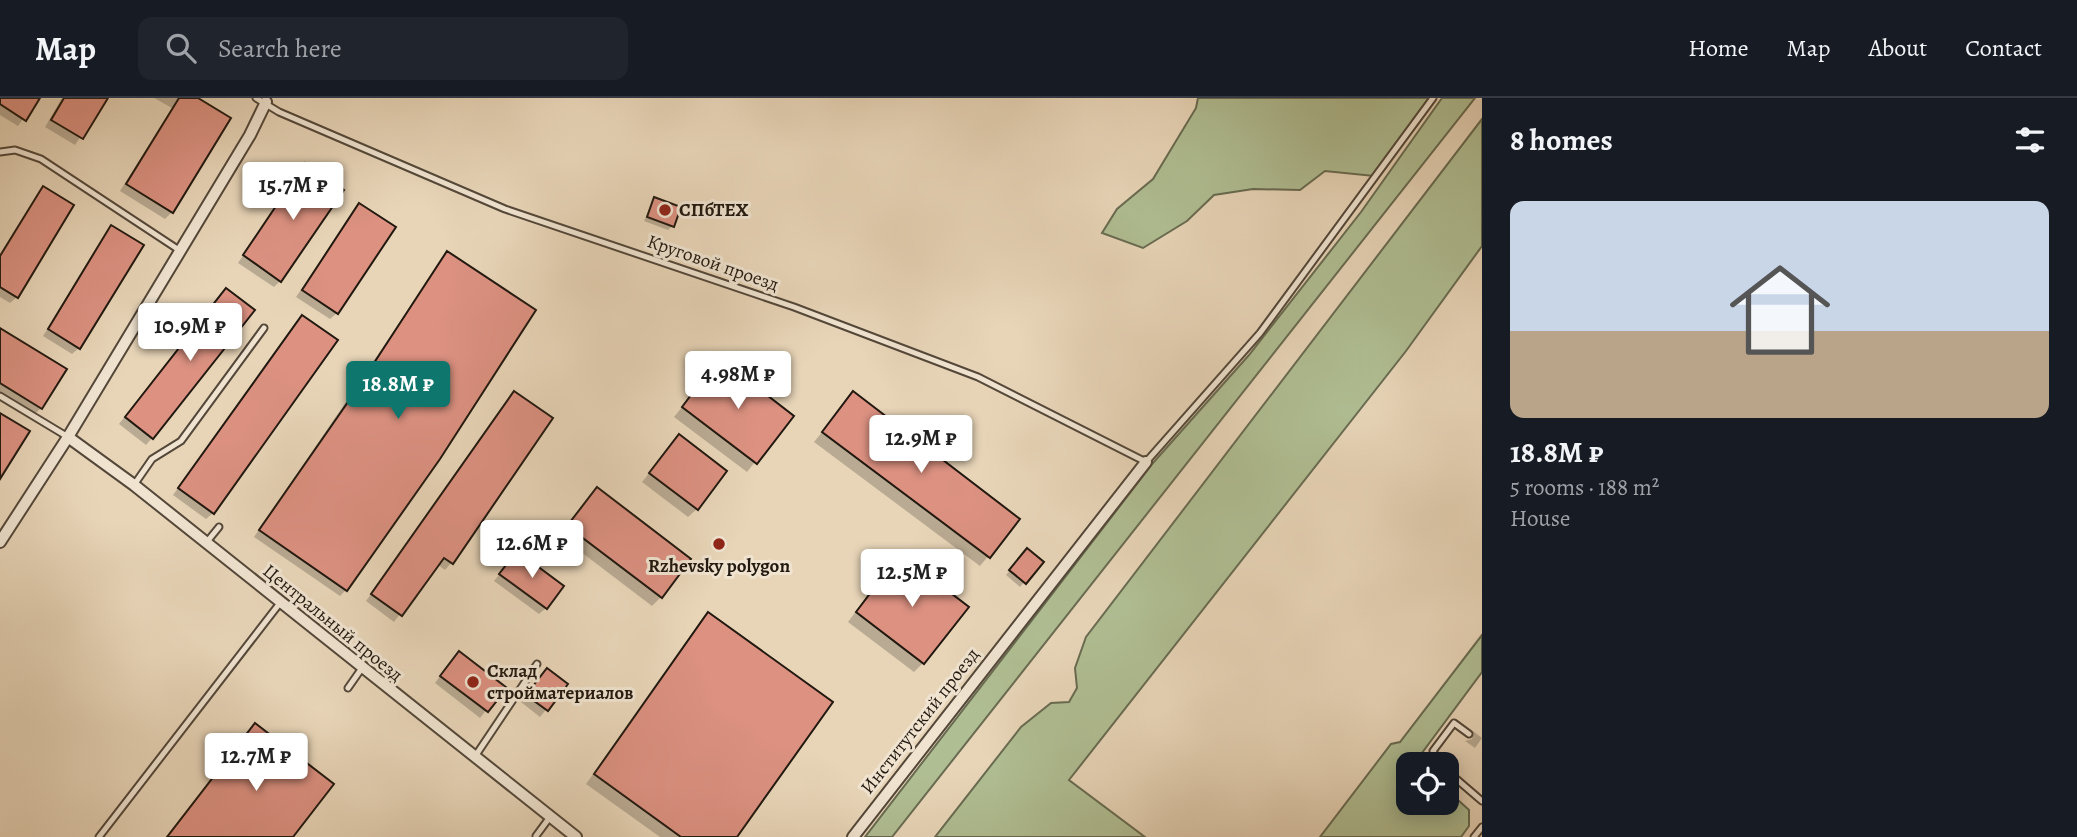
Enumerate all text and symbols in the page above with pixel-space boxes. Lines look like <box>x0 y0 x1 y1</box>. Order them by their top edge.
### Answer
search box <box>138 17 628 80</box>
text: Map <box>35 26 96 71</box>
icon: search <box>162 29 200 67</box>
text: Search here <box>218 31 342 66</box>
text: Home <box>1688 32 1749 64</box>
text: Map <box>1787 32 1831 64</box>
text: About <box>1869 32 1927 64</box>
text: Contact <box>1965 32 2042 64</box>
text: 8 homes <box>1510 120 1613 160</box>
icon: filters <box>2011 121 2049 159</box>
pin: 15.7M ₽ <box>228 162 358 222</box>
text: 15.7M ₽ <box>258 169 328 200</box>
place label: СПбТЕХ <box>679 197 749 223</box>
marker: СПбТЕХ <box>657 202 673 218</box>
street label: Круговой проезд <box>644 228 782 298</box>
icon: home <box>1717 247 1843 373</box>
pin: 10.9M ₽ <box>125 303 255 363</box>
text: 10.9M ₽ <box>154 310 226 341</box>
pin: 4.98M ₽ <box>673 352 803 411</box>
text: 4.98M ₽ <box>701 358 775 389</box>
pin: 18.8M ₽ <box>333 362 463 421</box>
text: 18.8M ₽ <box>362 368 434 399</box>
pin: 12.9M ₽ <box>856 416 986 475</box>
text: 12.9M ₽ <box>885 422 957 453</box>
text: 18.8M ₽ <box>1510 432 1603 472</box>
text: 5 rooms · 188 m² <box>1510 472 1659 503</box>
text: House <box>1510 503 1570 534</box>
pin: 12.6M ₽ <box>467 520 597 580</box>
text: 12.6M ₽ <box>496 527 568 558</box>
marker: Rzhevsky polygon <box>711 536 727 552</box>
pin: 12.5M ₽ <box>847 550 977 609</box>
place label: Rzhevsky polygon <box>648 553 790 579</box>
text: 12.5M ₽ <box>877 556 947 587</box>
street label: Центральный проезд <box>257 558 409 688</box>
street label: Институтский проезд <box>855 642 985 800</box>
place label: Склад стройматериалов <box>487 658 633 706</box>
marker: Склад стройматериалов <box>465 674 481 690</box>
pin: 12.7M ₽ <box>191 734 321 793</box>
text: 12.7M ₽ <box>221 740 291 771</box>
map controls <box>1396 752 1459 815</box>
button: locate <box>1396 752 1459 815</box>

